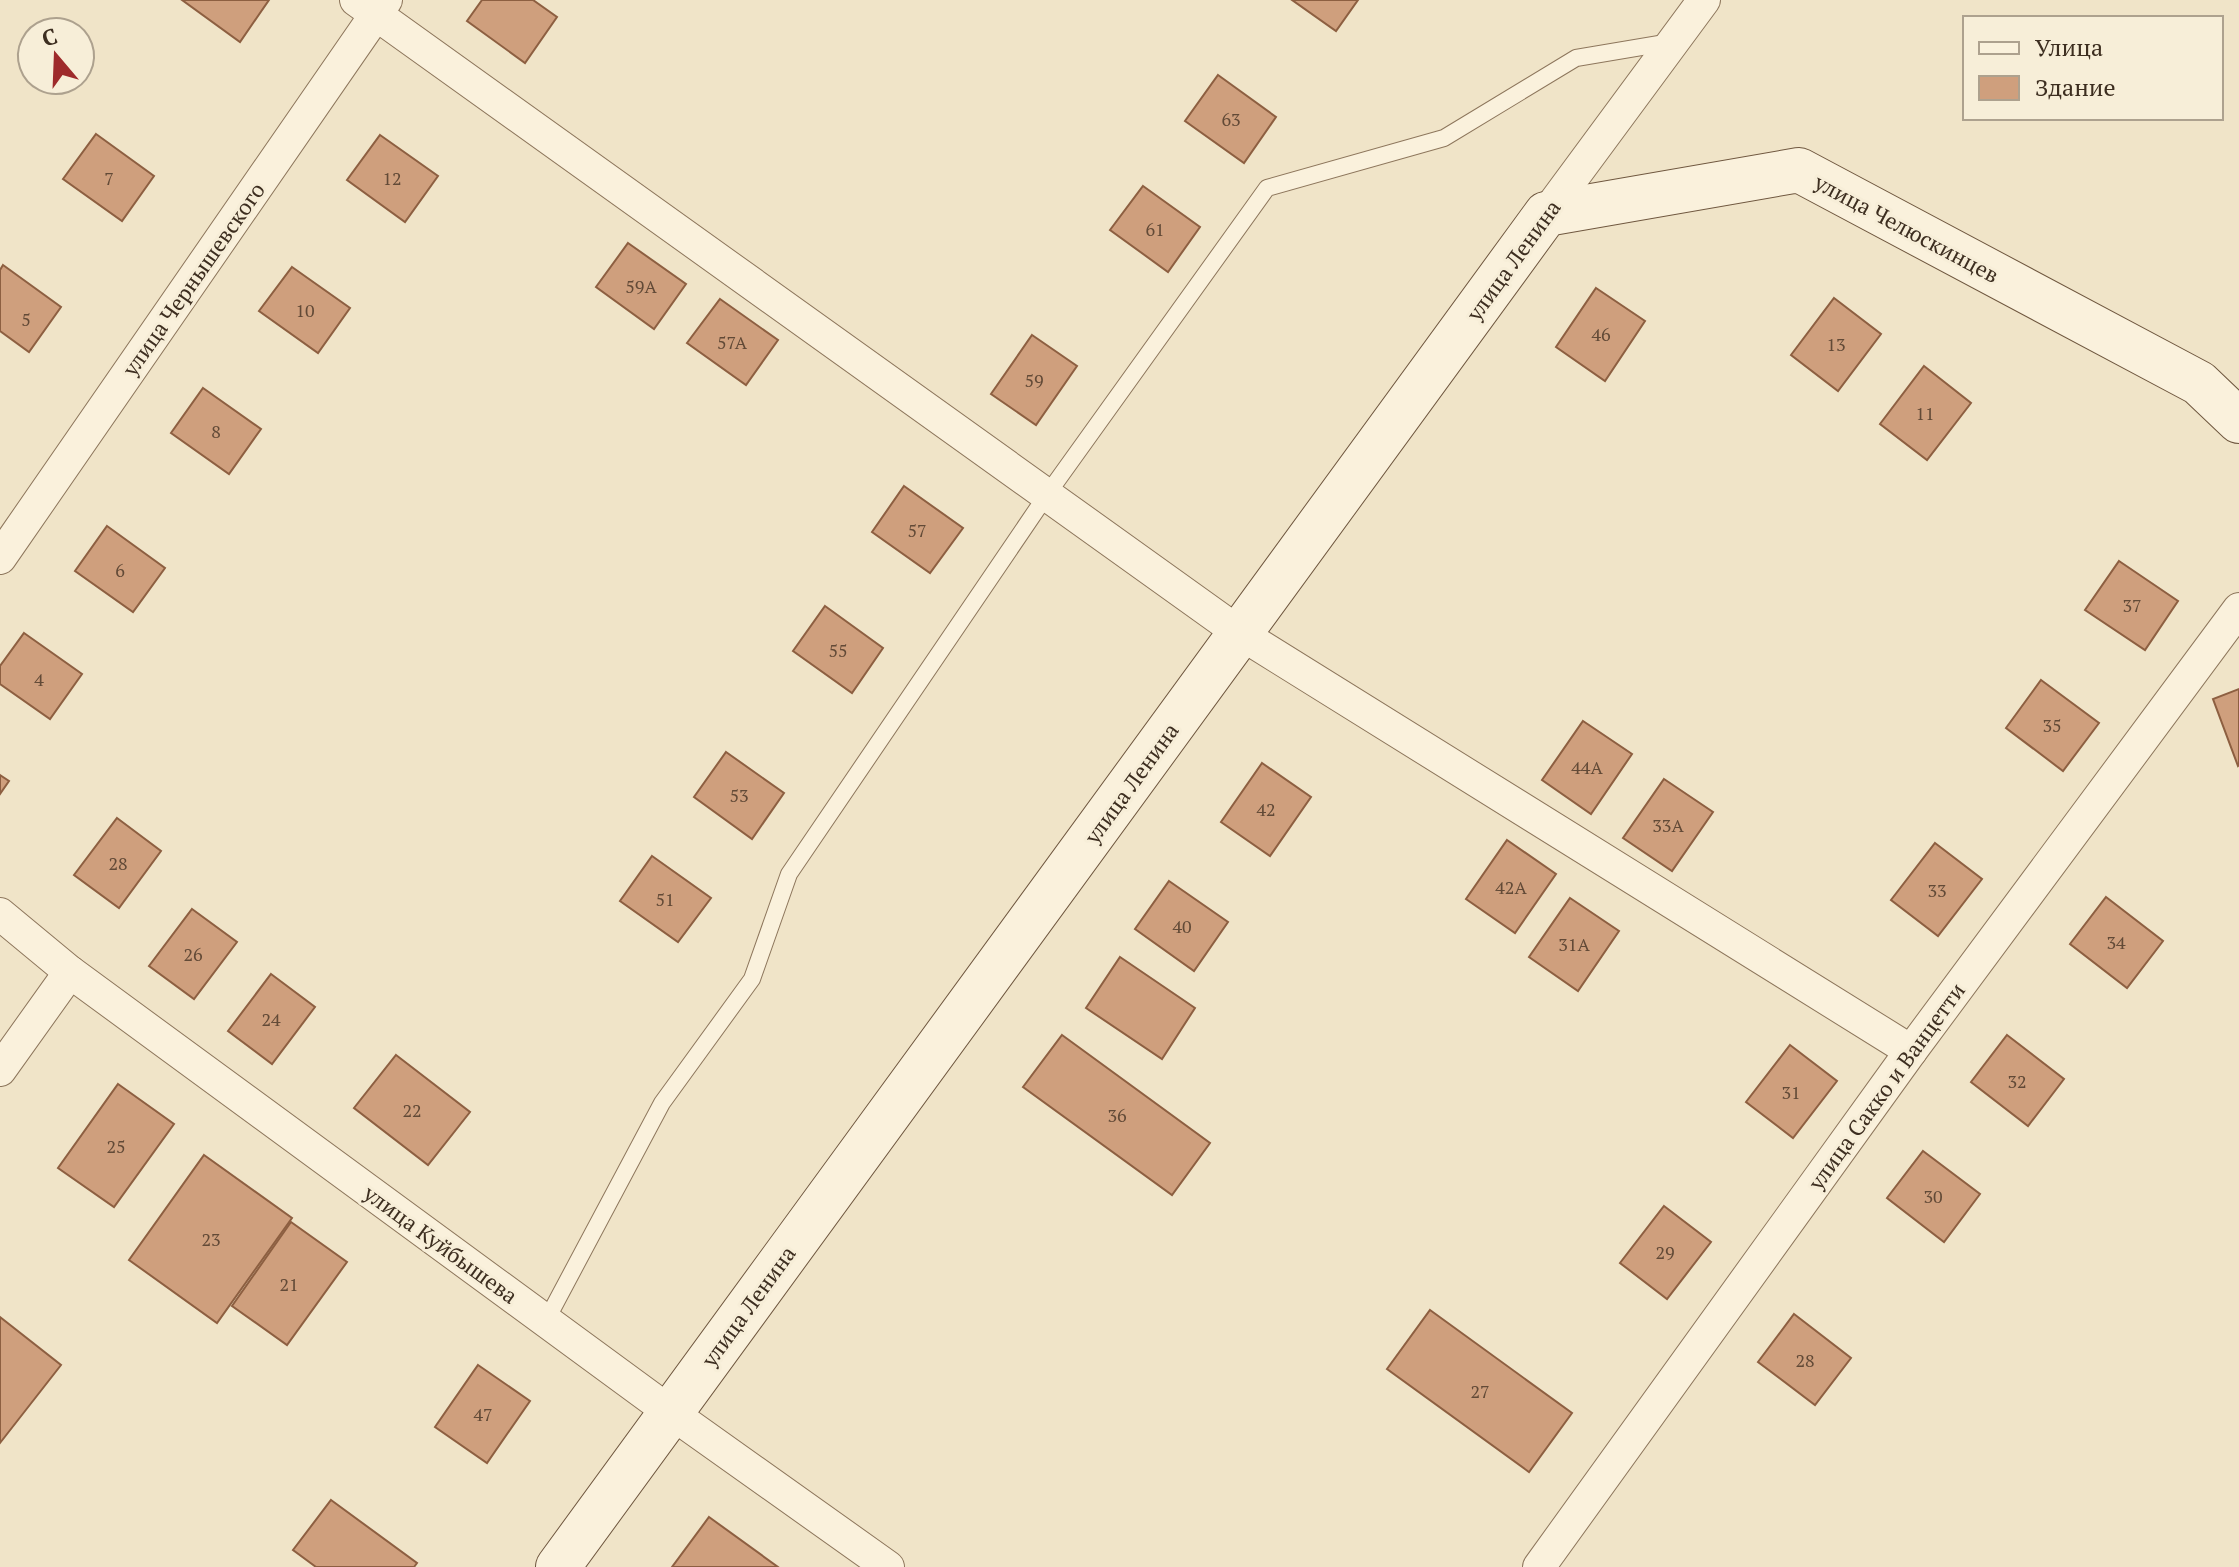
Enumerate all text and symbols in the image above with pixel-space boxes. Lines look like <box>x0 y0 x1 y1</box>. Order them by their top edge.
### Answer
north arrow <box>16 16 96 96</box>
legend <box>1963 16 2223 120</box>
text: С <box>38 21 61 53</box>
text: Улица <box>2035 31 2103 63</box>
text: Здание <box>2035 71 2116 103</box>
house number: 63 <box>1221 107 1241 131</box>
house number: 7 <box>104 166 114 190</box>
house number: 12 <box>382 166 402 190</box>
street label: улица Челюскинцев <box>1809 167 2004 289</box>
street label: улица Чернышевского <box>115 176 271 382</box>
street label: улица Ленина <box>1459 194 1567 327</box>
house number: 61 <box>1145 217 1165 241</box>
house number: 59А <box>625 274 657 298</box>
house number: 10 <box>295 298 315 322</box>
house number: 5 <box>21 307 31 331</box>
house number: 46 <box>1591 322 1611 346</box>
house number: 57А <box>717 330 748 354</box>
house number: 13 <box>1826 332 1846 356</box>
house number: 59 <box>1024 368 1044 392</box>
house number: 11 <box>1915 401 1935 425</box>
house number: 8 <box>211 419 221 443</box>
house number: 57 <box>907 518 927 542</box>
house number: 6 <box>115 558 125 582</box>
house number: 37 <box>2122 593 2142 617</box>
house number: 55 <box>828 638 848 662</box>
house number: 4 <box>34 667 44 691</box>
house number: 35 <box>2042 713 2062 737</box>
street label: улица Ленина <box>1077 717 1185 850</box>
house number: 44А <box>1571 755 1603 779</box>
house number: 53 <box>729 783 749 807</box>
house number: 42 <box>1256 797 1276 821</box>
house number: 33А <box>1652 813 1684 837</box>
house number: 28 <box>108 851 128 875</box>
house number: 42А <box>1495 875 1527 899</box>
house number: 33 <box>1927 878 1947 902</box>
house number: 51 <box>655 887 675 911</box>
house number: 40 <box>1172 914 1192 938</box>
house number: 34 <box>2106 930 2126 954</box>
house number: 31А <box>1558 932 1590 956</box>
house number: 26 <box>183 942 203 966</box>
street label: улица Сакко и Ванцетти <box>1800 977 1971 1196</box>
house number: 24 <box>261 1007 281 1031</box>
house number: 32 <box>2007 1069 2027 1093</box>
house number: 31 <box>1781 1080 1801 1104</box>
house number: 22 <box>402 1098 422 1122</box>
house number: 36 <box>1107 1103 1127 1127</box>
house number: 25 <box>106 1134 126 1158</box>
street label: улица Куйбышева <box>357 1178 524 1310</box>
house number: 30 <box>1923 1184 1943 1208</box>
house number: 23 <box>201 1227 221 1251</box>
street label: улица Ленина <box>694 1240 802 1373</box>
house number: 29 <box>1655 1240 1675 1264</box>
house number: 21 <box>279 1272 299 1296</box>
house number: 28 <box>1795 1348 1815 1372</box>
house number: 27 <box>1470 1379 1490 1403</box>
house number: 47 <box>473 1402 493 1426</box>

